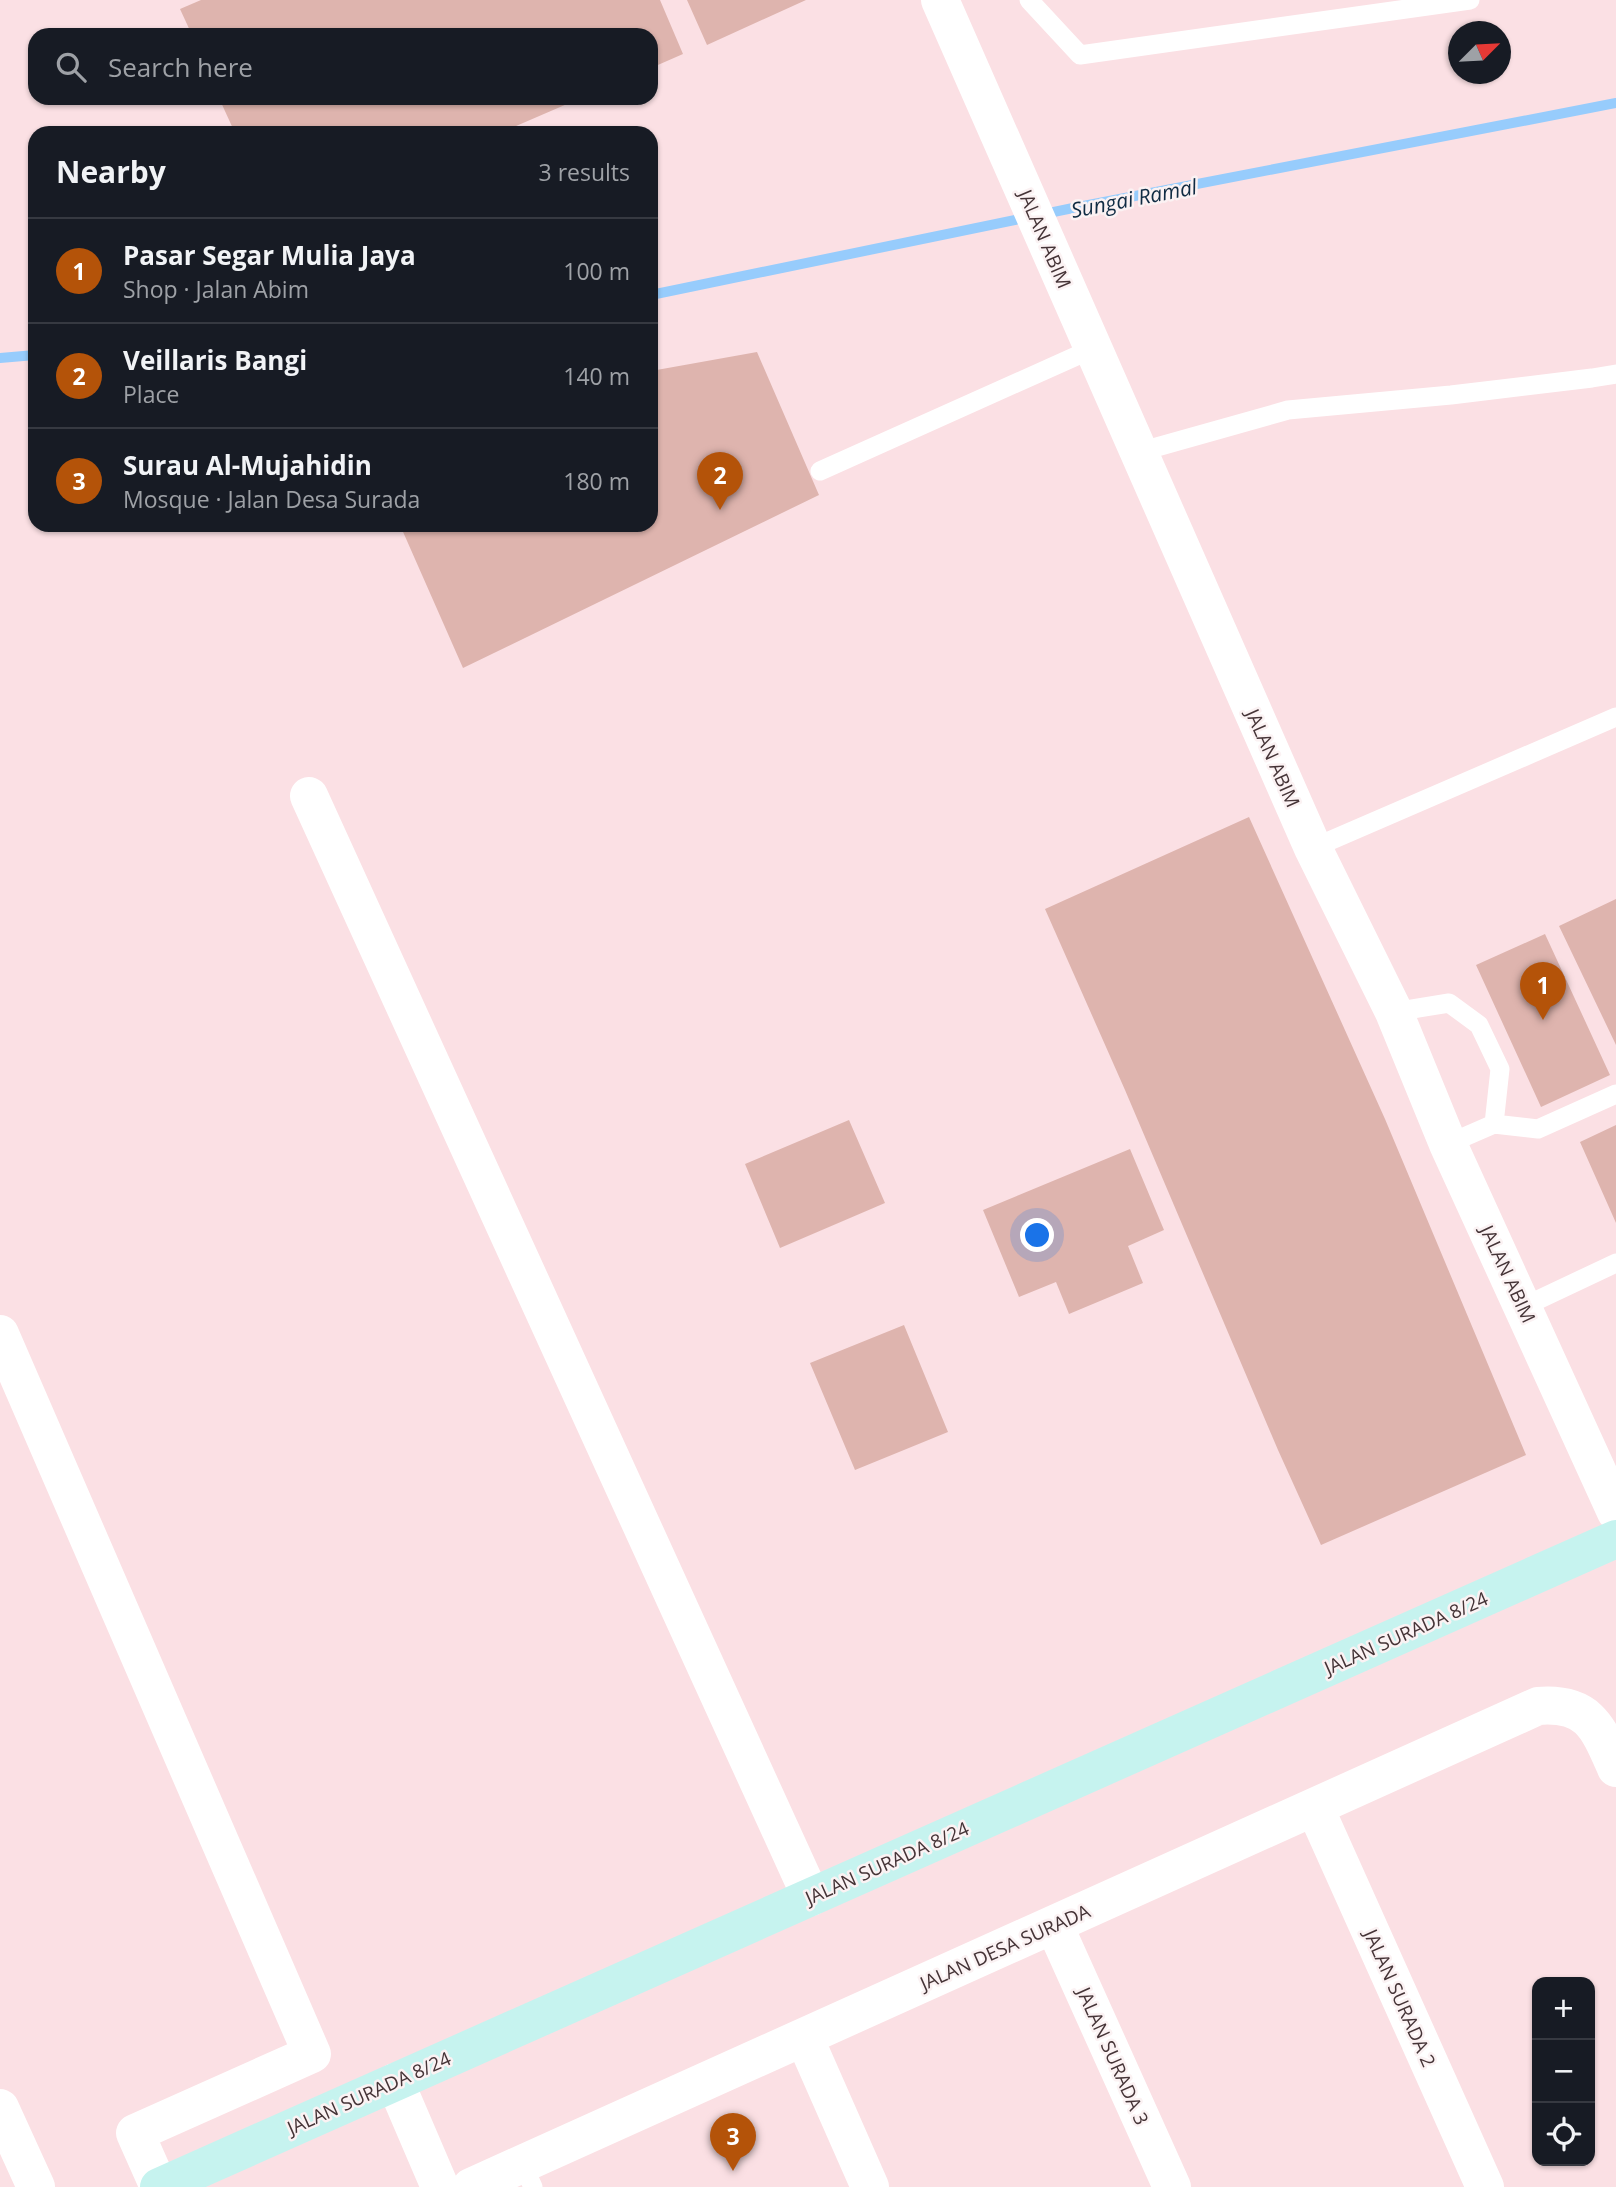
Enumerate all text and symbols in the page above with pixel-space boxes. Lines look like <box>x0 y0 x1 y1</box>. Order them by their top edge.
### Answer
north arrow <box>1448 21 1511 84</box>
search box <box>28 28 658 105</box>
icon: search <box>52 48 90 86</box>
text: Search here <box>108 49 253 85</box>
text: Nearby <box>56 151 166 192</box>
text: 3 results <box>539 156 630 188</box>
water label: Sungai Ramal <box>1068 172 1200 224</box>
street label: JALAN ABIM <box>1012 184 1077 292</box>
text: Pasar Segar Mulia Jaya <box>123 237 416 273</box>
text: 1 <box>72 255 86 287</box>
text: 100 m <box>563 255 630 287</box>
text: Shop · Jalan Abim <box>123 273 309 305</box>
text: Veillaris Bangi <box>123 342 307 378</box>
text: 2 <box>72 360 86 392</box>
text: 140 m <box>563 360 630 392</box>
text: Place <box>123 378 179 410</box>
text: Surau Al-Mujahidin <box>123 447 372 483</box>
pin: 2 <box>697 452 743 510</box>
text: 3 <box>72 465 86 497</box>
text: 180 m <box>563 465 630 497</box>
text: Mosque · Jalan Desa Surada <box>123 483 420 515</box>
street label: JALAN ABIM <box>1239 703 1306 811</box>
pin: 1 <box>1520 962 1566 1020</box>
your location <box>1020 1218 1054 1252</box>
street label: JALAN ABIM <box>1473 1219 1542 1327</box>
street label: JALAN SURADA 8/24 <box>1318 1585 1492 1682</box>
street label: JALAN SURADA 8/24 <box>799 1815 973 1912</box>
street label: JALAN DESA SURADA <box>914 1898 1094 1997</box>
street label: JALAN SURADA 2 <box>1357 1923 1442 2071</box>
map controls <box>1532 1977 1595 2166</box>
button: + <box>1532 1977 1595 2040</box>
street label: JALAN SURADA 3 <box>1070 1981 1155 2129</box>
button: − <box>1532 2040 1595 2103</box>
street label: JALAN SURADA 8/24 <box>281 2045 455 2142</box>
button: locate <box>1532 2103 1595 2166</box>
pin: 3 <box>710 2113 756 2171</box>

